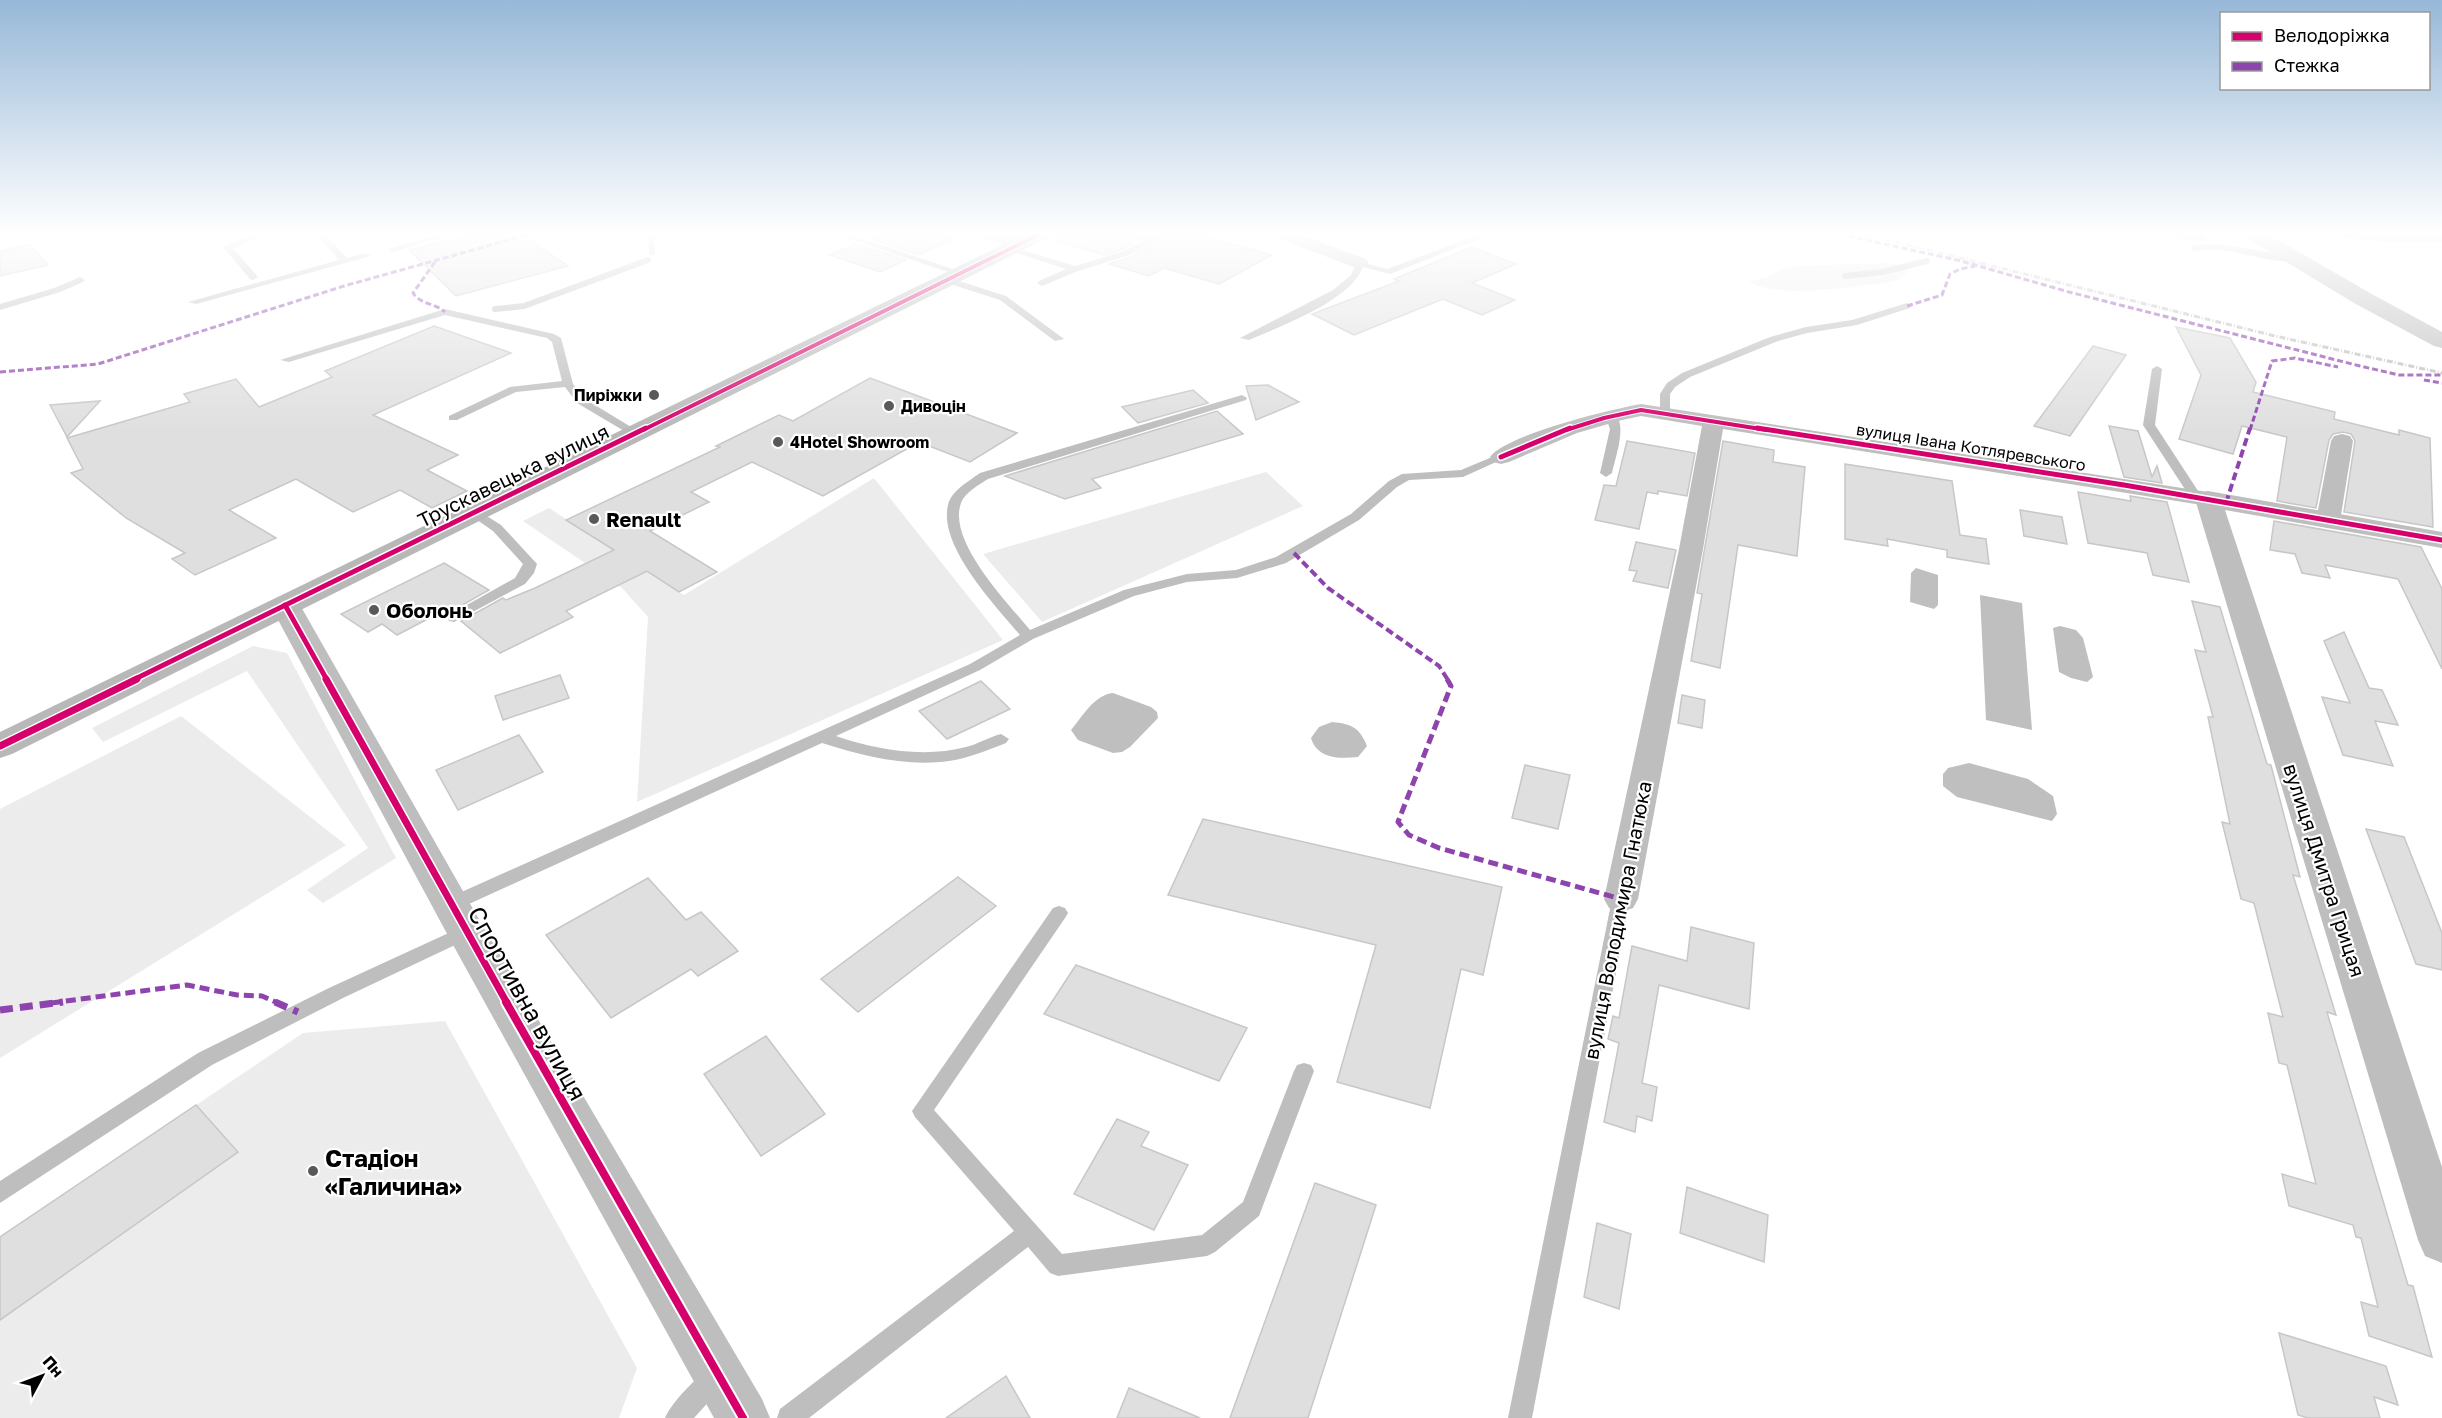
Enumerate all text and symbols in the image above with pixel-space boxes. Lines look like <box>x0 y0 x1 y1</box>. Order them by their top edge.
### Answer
legend <box>2220 12 2430 90</box>
text: Велодоріжка <box>2274 24 2390 46</box>
text: Стежка <box>2274 54 2340 76</box>
place label: Пиріжки <box>574 385 642 405</box>
marker: Пиріжки <box>647 388 661 402</box>
place label: Дивоцін <box>901 396 966 416</box>
marker: Дивоцін <box>882 399 896 413</box>
street label: Трускавецька вулиця <box>413 418 613 532</box>
street label: вулиця Івана Котляревського <box>1855 419 2087 475</box>
place label: 4Hotel Showroom <box>790 432 929 452</box>
marker: 4Hotel Showroom <box>771 435 785 449</box>
place label: Renault <box>606 507 681 531</box>
marker: Renault <box>587 512 601 526</box>
place label: Оболонь <box>386 598 472 622</box>
marker: Оболонь <box>367 603 381 617</box>
street label: вулиця Дмитра Грицая <box>2279 760 2371 980</box>
street label: вулиця Володимира Гнатюка <box>1578 779 1656 1061</box>
street label: Спортивна вулиця <box>463 901 593 1105</box>
place label: Стадіон «Галичина» <box>325 1143 462 1200</box>
marker: Стадіон «Галичина» <box>306 1164 320 1178</box>
north arrow <box>12 1346 72 1406</box>
text: Пн <box>39 1351 68 1381</box>

